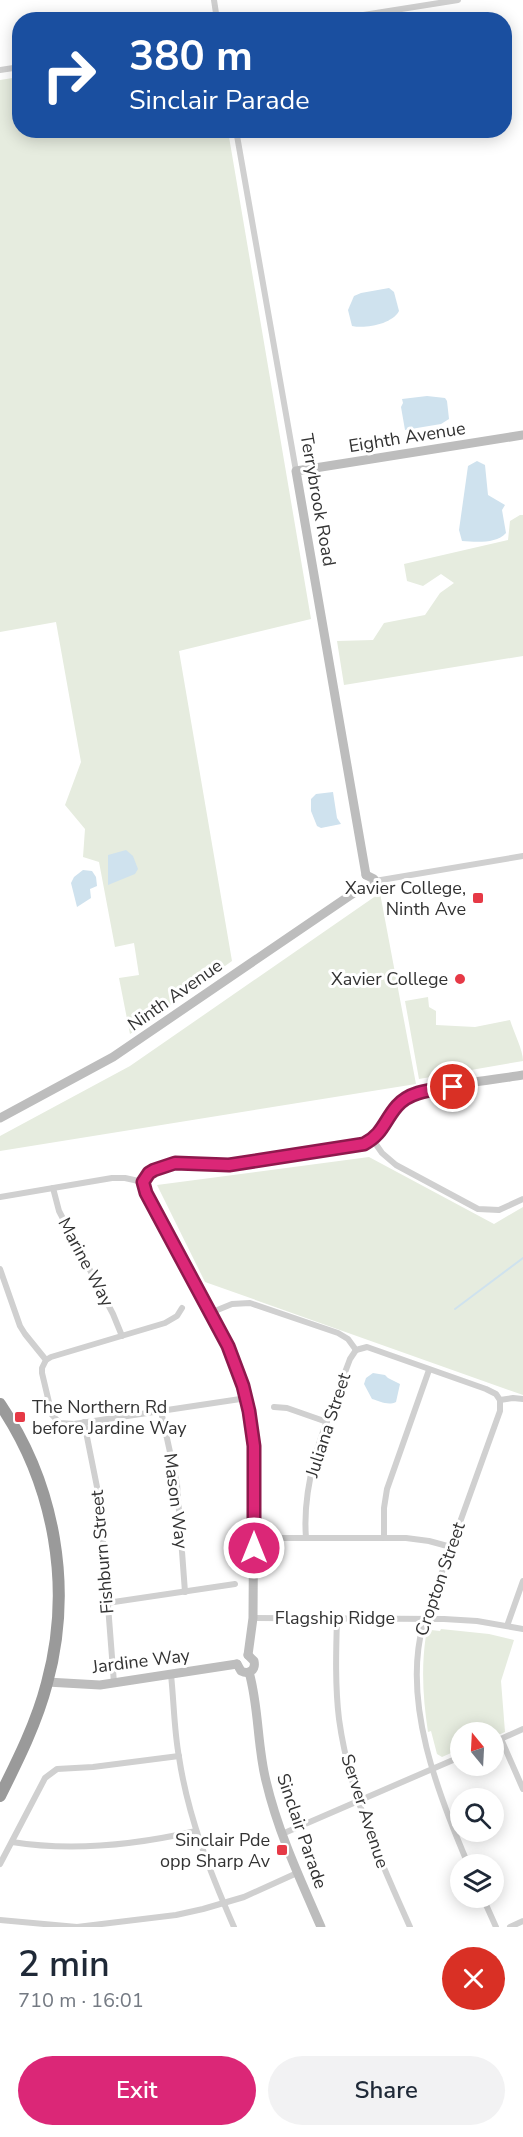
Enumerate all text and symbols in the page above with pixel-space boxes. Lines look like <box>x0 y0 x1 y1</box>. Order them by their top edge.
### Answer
text: 380 m <box>129 28 253 85</box>
icon: right <box>30 36 108 114</box>
text: Sinclair Parade <box>129 82 310 119</box>
street label: Eighth Avenue <box>347 416 467 458</box>
street label: Terrybrook Road <box>295 432 341 568</box>
place label: Xavier College, Ninth Ave <box>345 876 466 921</box>
marker: Xavier College, Ninth Ave <box>471 891 485 905</box>
street label: Ninth Avenue <box>123 954 227 1036</box>
place label: Xavier College <box>331 967 448 991</box>
marker: Xavier College <box>453 972 467 986</box>
pin <box>427 1061 478 1112</box>
icon: arrive <box>436 1070 469 1103</box>
street label: Marine Way <box>53 1213 120 1311</box>
street label: Juliana Street <box>300 1369 356 1481</box>
place label: The Northern Rd before Jardine Way <box>32 1395 187 1440</box>
marker: The Northern Rd before Jardine Way <box>13 1410 27 1424</box>
street label: Mason Way <box>158 1452 194 1551</box>
street label: Fishburn Street <box>85 1489 119 1615</box>
position arrow <box>222 1516 286 1580</box>
street label: Cropton Street <box>409 1518 471 1639</box>
street label: Flagship Ridge <box>275 1606 395 1630</box>
street label: Jardine Way <box>90 1643 192 1679</box>
north arrow <box>450 1722 504 1776</box>
map controls <box>450 1722 504 1908</box>
street label: Server Avenue <box>335 1751 395 1871</box>
street label: Sinclair Parade <box>271 1770 333 1892</box>
button: search <box>450 1788 504 1842</box>
place label: Sinclair Pde opp Sharp Av <box>160 1828 271 1873</box>
marker: Sinclair Pde opp Sharp Av <box>275 1843 289 1857</box>
button: layers <box>450 1854 504 1908</box>
text: 2 min <box>18 1940 110 1989</box>
button: close <box>442 1947 505 2010</box>
text: 710 m · 16:01 <box>18 1987 144 2014</box>
button: Exit <box>18 2056 256 2125</box>
button: Share <box>268 2056 505 2125</box>

